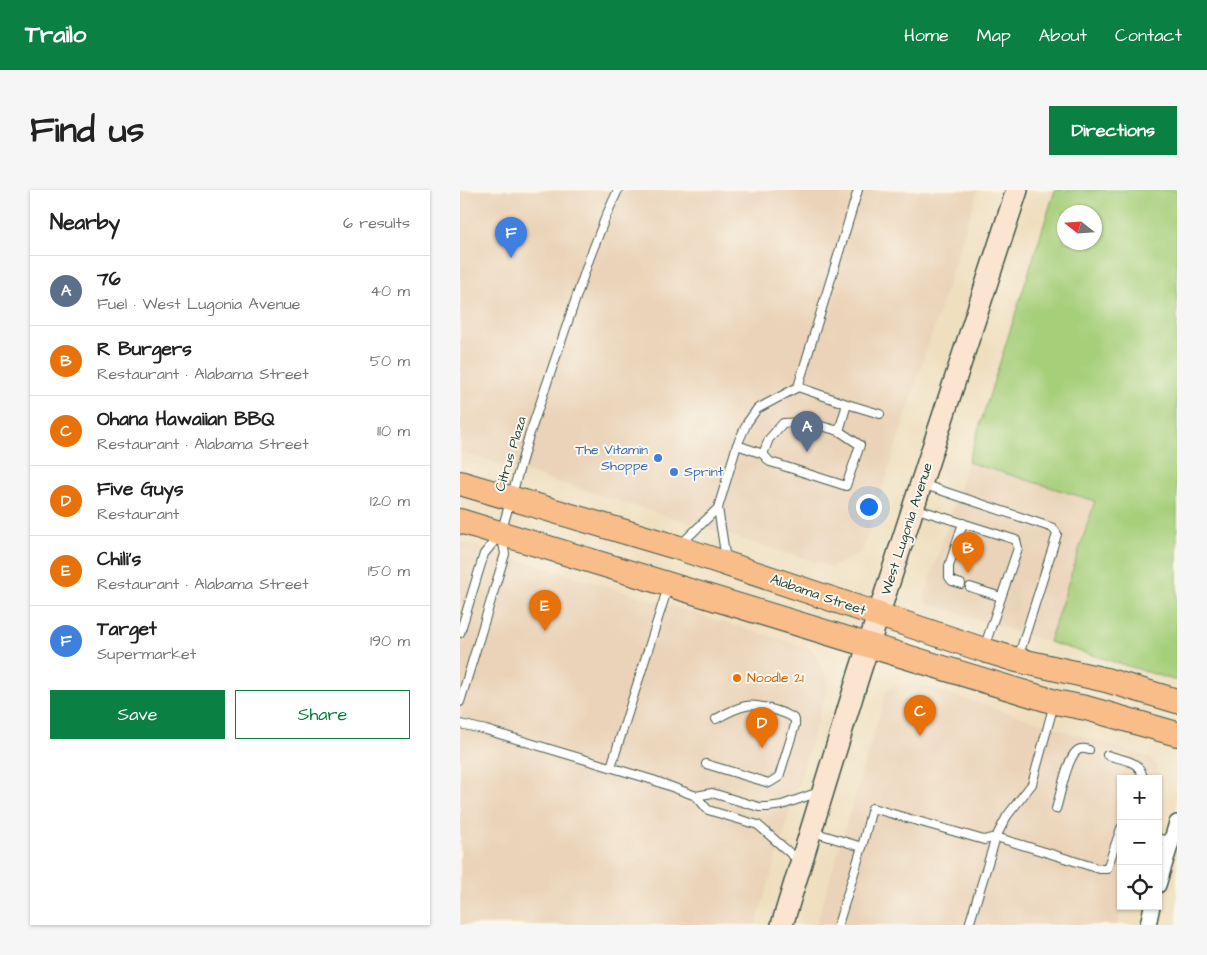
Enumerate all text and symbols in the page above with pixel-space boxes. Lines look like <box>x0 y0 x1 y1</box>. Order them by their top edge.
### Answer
text: Trailo <box>25 18 86 52</box>
text: Home <box>904 23 949 48</box>
text: Map <box>977 23 1011 48</box>
text: About <box>1039 23 1087 48</box>
text: Contact <box>1115 23 1182 48</box>
text: Find us <box>30 106 144 155</box>
button: Directions <box>1049 106 1177 155</box>
north arrow <box>1057 205 1102 250</box>
text: Nearby <box>50 208 120 237</box>
text: 6 results <box>343 212 410 234</box>
pin: F <box>495 217 527 258</box>
text: 76 <box>97 266 121 293</box>
text: A <box>61 280 71 302</box>
text: 40 m <box>370 280 410 302</box>
text: Fuel · West Lugonia Avenue <box>97 293 300 315</box>
text: R Burgers <box>97 336 192 363</box>
text: B <box>60 350 72 372</box>
text: 50 m <box>370 350 410 372</box>
text: Restaurant · Alabama Street <box>97 363 309 385</box>
text: Ohana Hawaiian BBQ <box>97 406 275 433</box>
pin: A <box>791 411 823 452</box>
street label: Citrus Plaza <box>490 414 532 494</box>
text: C <box>60 420 72 442</box>
text: 110 m <box>377 420 410 442</box>
text: Restaurant · Alabama Street <box>97 433 309 455</box>
place label: The Vitamin Shoppe <box>575 440 648 476</box>
marker: The Vitamin Shoppe <box>652 452 664 464</box>
street label: West Lugonia Avenue <box>876 460 938 598</box>
place label: Sprint <box>684 462 724 482</box>
marker: Sprint <box>668 466 680 478</box>
text: Five Guys <box>97 476 184 503</box>
text: D <box>61 490 71 512</box>
text: 120 m <box>370 490 410 512</box>
your location <box>856 494 882 520</box>
text: Restaurant <box>97 503 179 525</box>
pin: B <box>952 532 984 573</box>
text: Chili's <box>97 546 141 573</box>
text: E <box>61 560 71 582</box>
text: 150 m <box>368 560 410 582</box>
street label: Alabama Street <box>767 569 869 621</box>
text: Restaurant · Alabama Street <box>97 573 309 595</box>
pin: E <box>529 590 561 631</box>
text: Target <box>97 616 157 643</box>
text: F <box>60 630 72 652</box>
text: 190 m <box>370 630 410 652</box>
text: Supermarket <box>97 643 196 665</box>
place label: Noodle 21 <box>747 668 804 688</box>
marker: Noodle 21 <box>731 672 743 684</box>
button: Save <box>50 690 225 739</box>
button: Share <box>235 690 410 739</box>
pin: C <box>904 695 936 736</box>
pin: D <box>746 707 778 748</box>
map controls <box>1117 775 1162 910</box>
button: + <box>1117 775 1162 820</box>
button: − <box>1117 820 1162 865</box>
button: locate <box>1117 865 1162 910</box>

